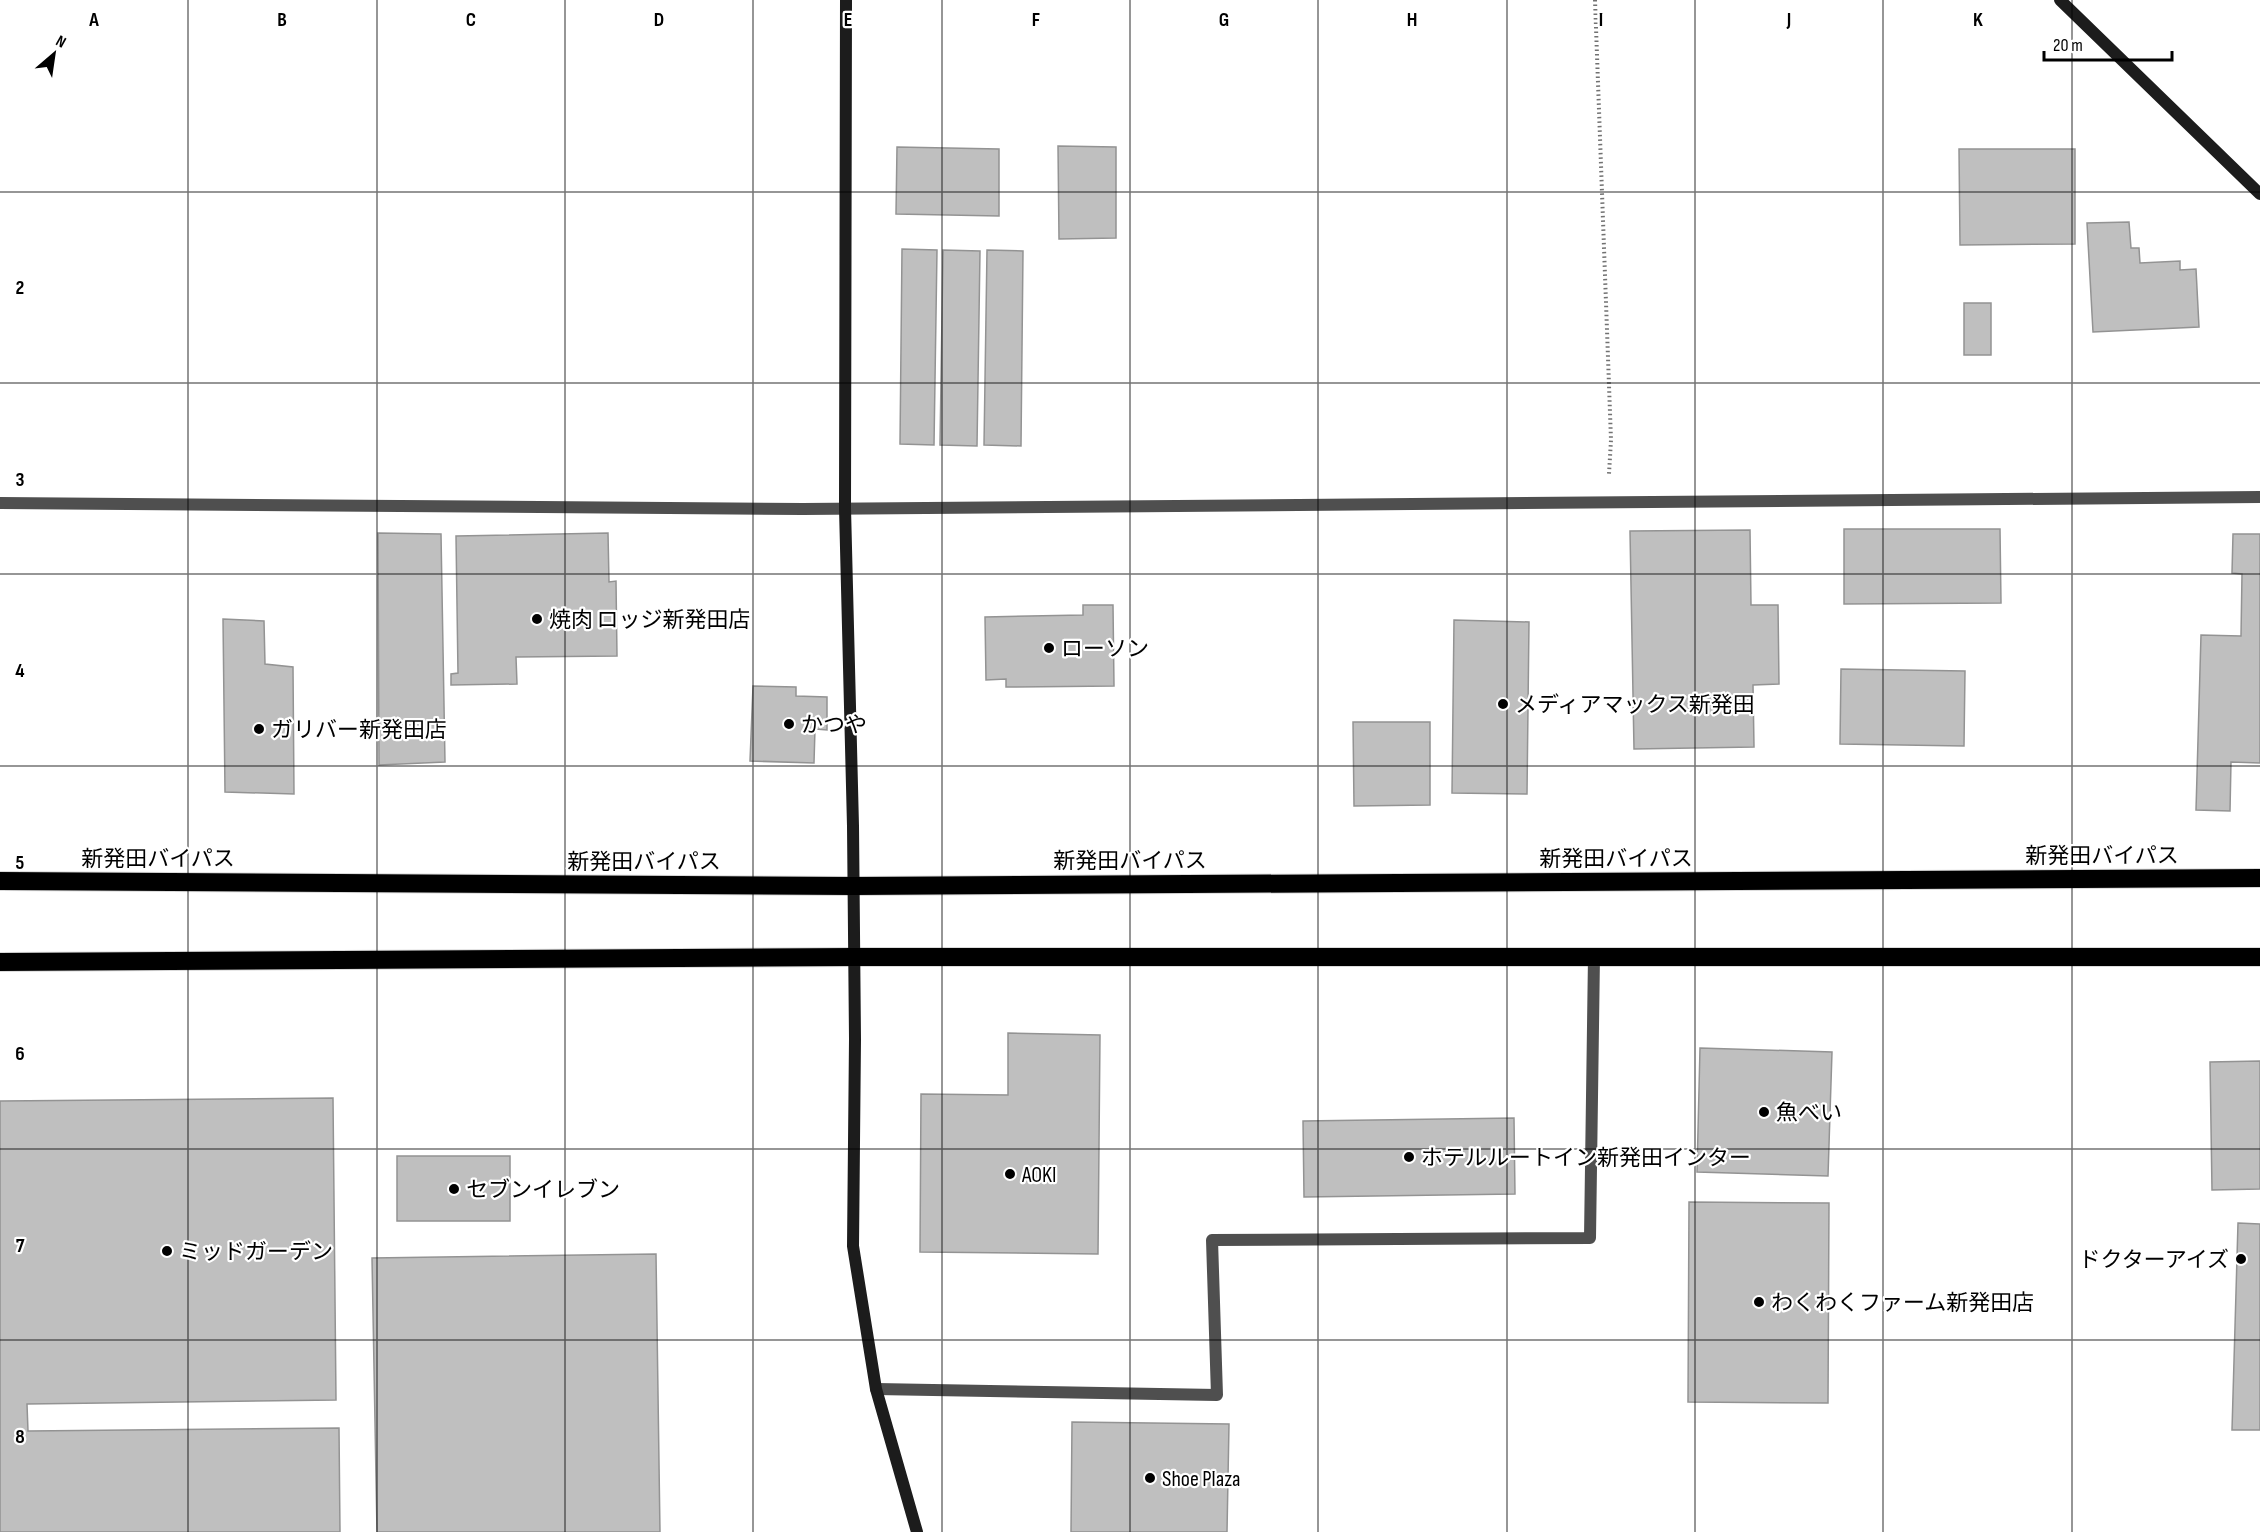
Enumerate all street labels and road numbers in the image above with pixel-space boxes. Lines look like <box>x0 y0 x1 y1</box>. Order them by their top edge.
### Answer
street label: 新発田バイパス <box>2025 843 2179 870</box>
street label: 新発田バイパス <box>81 846 235 873</box>
street label: 新発田バイパス <box>1539 846 1693 873</box>
street label: 新発田バイパス <box>1053 848 1207 875</box>
street label: 新発田バイパス <box>567 849 721 876</box>

